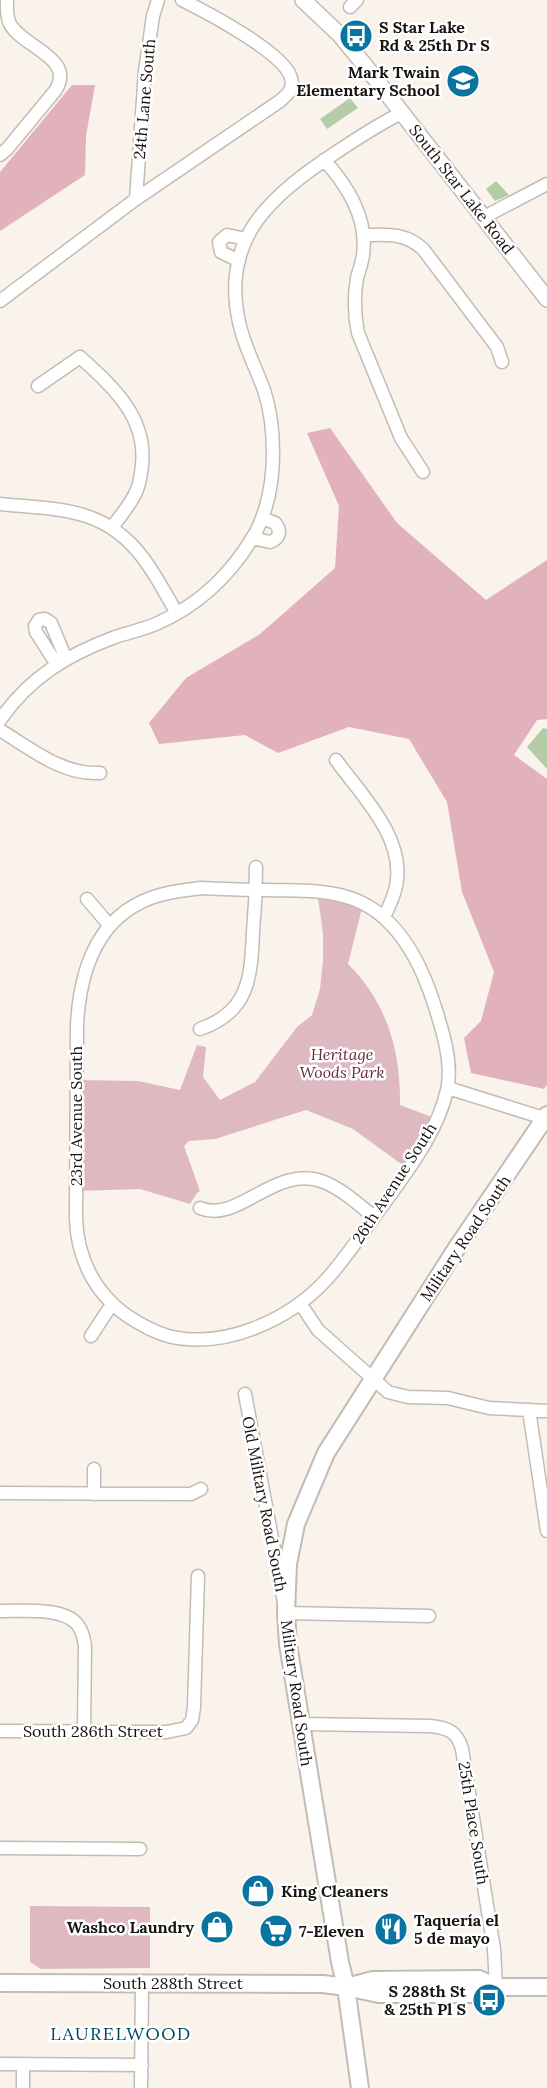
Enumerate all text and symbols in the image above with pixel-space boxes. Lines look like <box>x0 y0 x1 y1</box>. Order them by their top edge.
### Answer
place label: S Star Lake Rd & 25th Dr S <box>379 17 490 55</box>
bus stop icon: S Star Lake Rd & 25th Dr S <box>338 18 374 54</box>
street label: 24th Lane South <box>129 37 159 160</box>
place label: Mark Twain Elementary School <box>296 62 440 100</box>
school or university icon: Mark Twain Elementary School <box>445 63 481 99</box>
street label: South Star Lake Road <box>405 120 519 258</box>
park label: Heritage Woods Park <box>299 1044 385 1082</box>
street label: 23rd Avenue South <box>66 1046 86 1186</box>
street label: 26th Avenue South <box>347 1118 441 1247</box>
street label: Military Road South <box>415 1171 515 1305</box>
street label: Old Military Road South <box>238 1414 292 1594</box>
street label: Military Road South <box>277 1618 317 1768</box>
street label: South 286th Street <box>23 1721 164 1741</box>
street label: 25th Place South <box>454 1760 494 1886</box>
shop icon: King Cleaners <box>240 1873 276 1909</box>
place label: King Cleaners <box>281 1881 388 1901</box>
shop icon: Washco Laundry <box>199 1909 235 1945</box>
place label: Taquería el 5 de mayo <box>414 1910 499 1948</box>
restaurant icon: Taquería el 5 de mayo <box>373 1911 409 1947</box>
supermarket icon: 7-Eleven <box>258 1913 294 1949</box>
place label: Washco Laundry <box>67 1917 194 1937</box>
place label: 7-Eleven <box>299 1921 364 1941</box>
street label: South 288th Street <box>103 1973 244 1993</box>
place label: S 288th St & 25th Pl S <box>384 1981 466 2019</box>
bus stop icon: S 288th St & 25th Pl S <box>471 1982 507 2018</box>
district label: LAURELWOOD <box>50 2022 192 2045</box>

